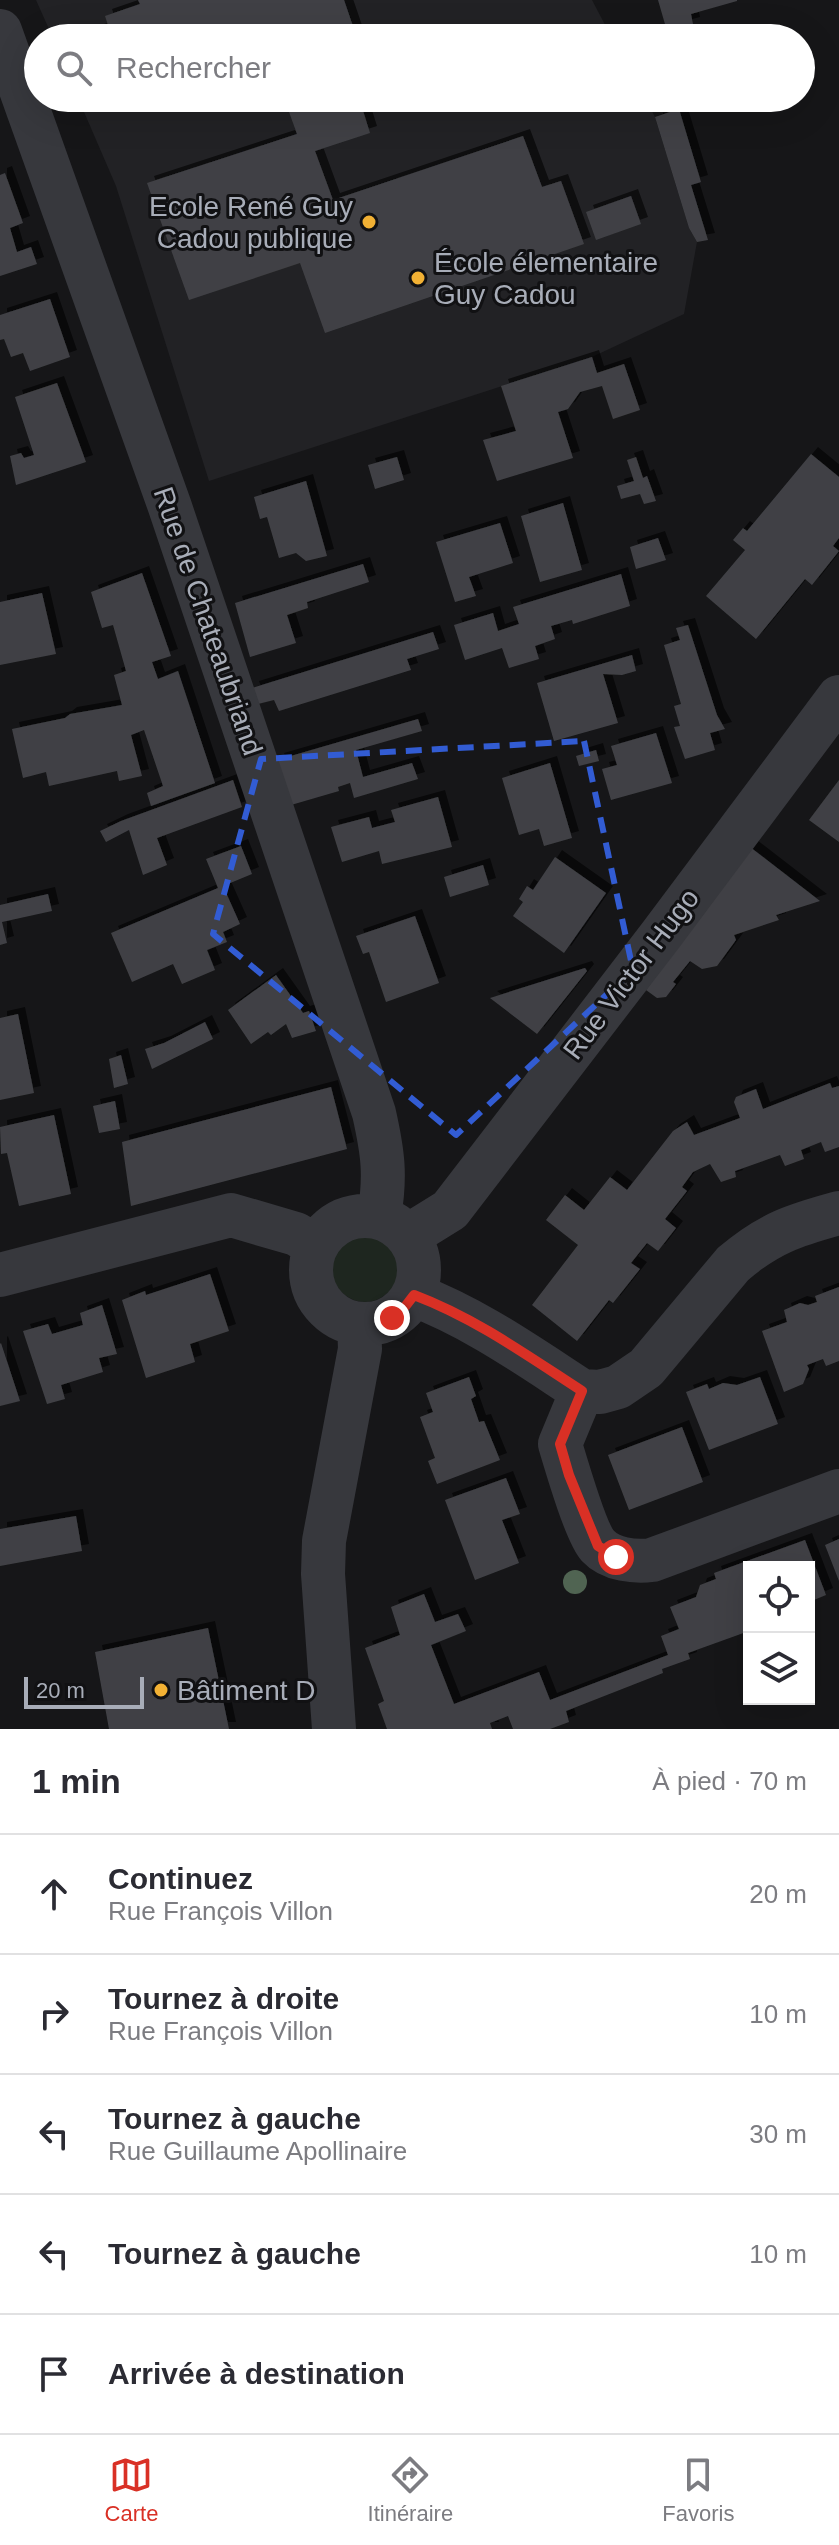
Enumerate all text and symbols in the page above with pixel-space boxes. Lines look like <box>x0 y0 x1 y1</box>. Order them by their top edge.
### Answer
search box <box>24 24 815 112</box>
icon: search <box>52 46 96 90</box>
text: Rechercher <box>116 51 271 84</box>
place label: Ecole René Guy Cadou publique <box>149 191 353 254</box>
marker: Ecole René Guy Cadou publique <box>360 213 378 231</box>
place label: École élementaire Guy Cadou <box>434 247 658 310</box>
marker: École élementaire Guy Cadou <box>409 269 427 287</box>
street label: Rue de Chateaubriand <box>147 483 269 759</box>
street label: Rue Victor Hugo <box>557 883 705 1065</box>
route end <box>374 1300 410 1336</box>
route start <box>598 1539 634 1575</box>
map controls <box>743 1561 815 1705</box>
button: locate <box>743 1561 815 1633</box>
button: layers <box>743 1633 815 1705</box>
scale bar <box>24 1673 144 1709</box>
place label: Bâtiment D <box>177 1675 316 1706</box>
text: 20 m <box>36 1678 85 1703</box>
marker: Bâtiment D <box>152 1681 170 1699</box>
text: 1 min <box>32 1762 121 1800</box>
text: À pied · 70 m <box>652 1766 807 1796</box>
text: Continuez <box>108 1862 253 1895</box>
icon: ahead <box>32 1872 76 1916</box>
text: 20 m <box>749 1879 807 1909</box>
text: Rue François Villon <box>108 1896 333 1926</box>
text: Tournez à droite <box>108 1982 339 2015</box>
icon: right <box>32 1992 76 2036</box>
text: 10 m <box>749 1999 807 2029</box>
text: Rue François Villon <box>108 2016 333 2046</box>
text: Tournez à gauche <box>108 2102 361 2135</box>
icon: left <box>32 2112 76 2156</box>
text: 30 m <box>749 2119 807 2149</box>
text: Rue Guillaume Apollinaire <box>108 2136 407 2166</box>
icon: left <box>32 2232 76 2276</box>
text: Tournez à gauche <box>108 2237 361 2270</box>
text: 10 m <box>749 2239 807 2269</box>
icon: arrive <box>32 2352 76 2396</box>
text: Arrivée à destination <box>108 2357 405 2390</box>
tab: Carte <box>105 2453 158 2527</box>
tab: Itinéraire <box>368 2453 453 2527</box>
tab: Favoris <box>662 2453 734 2527</box>

